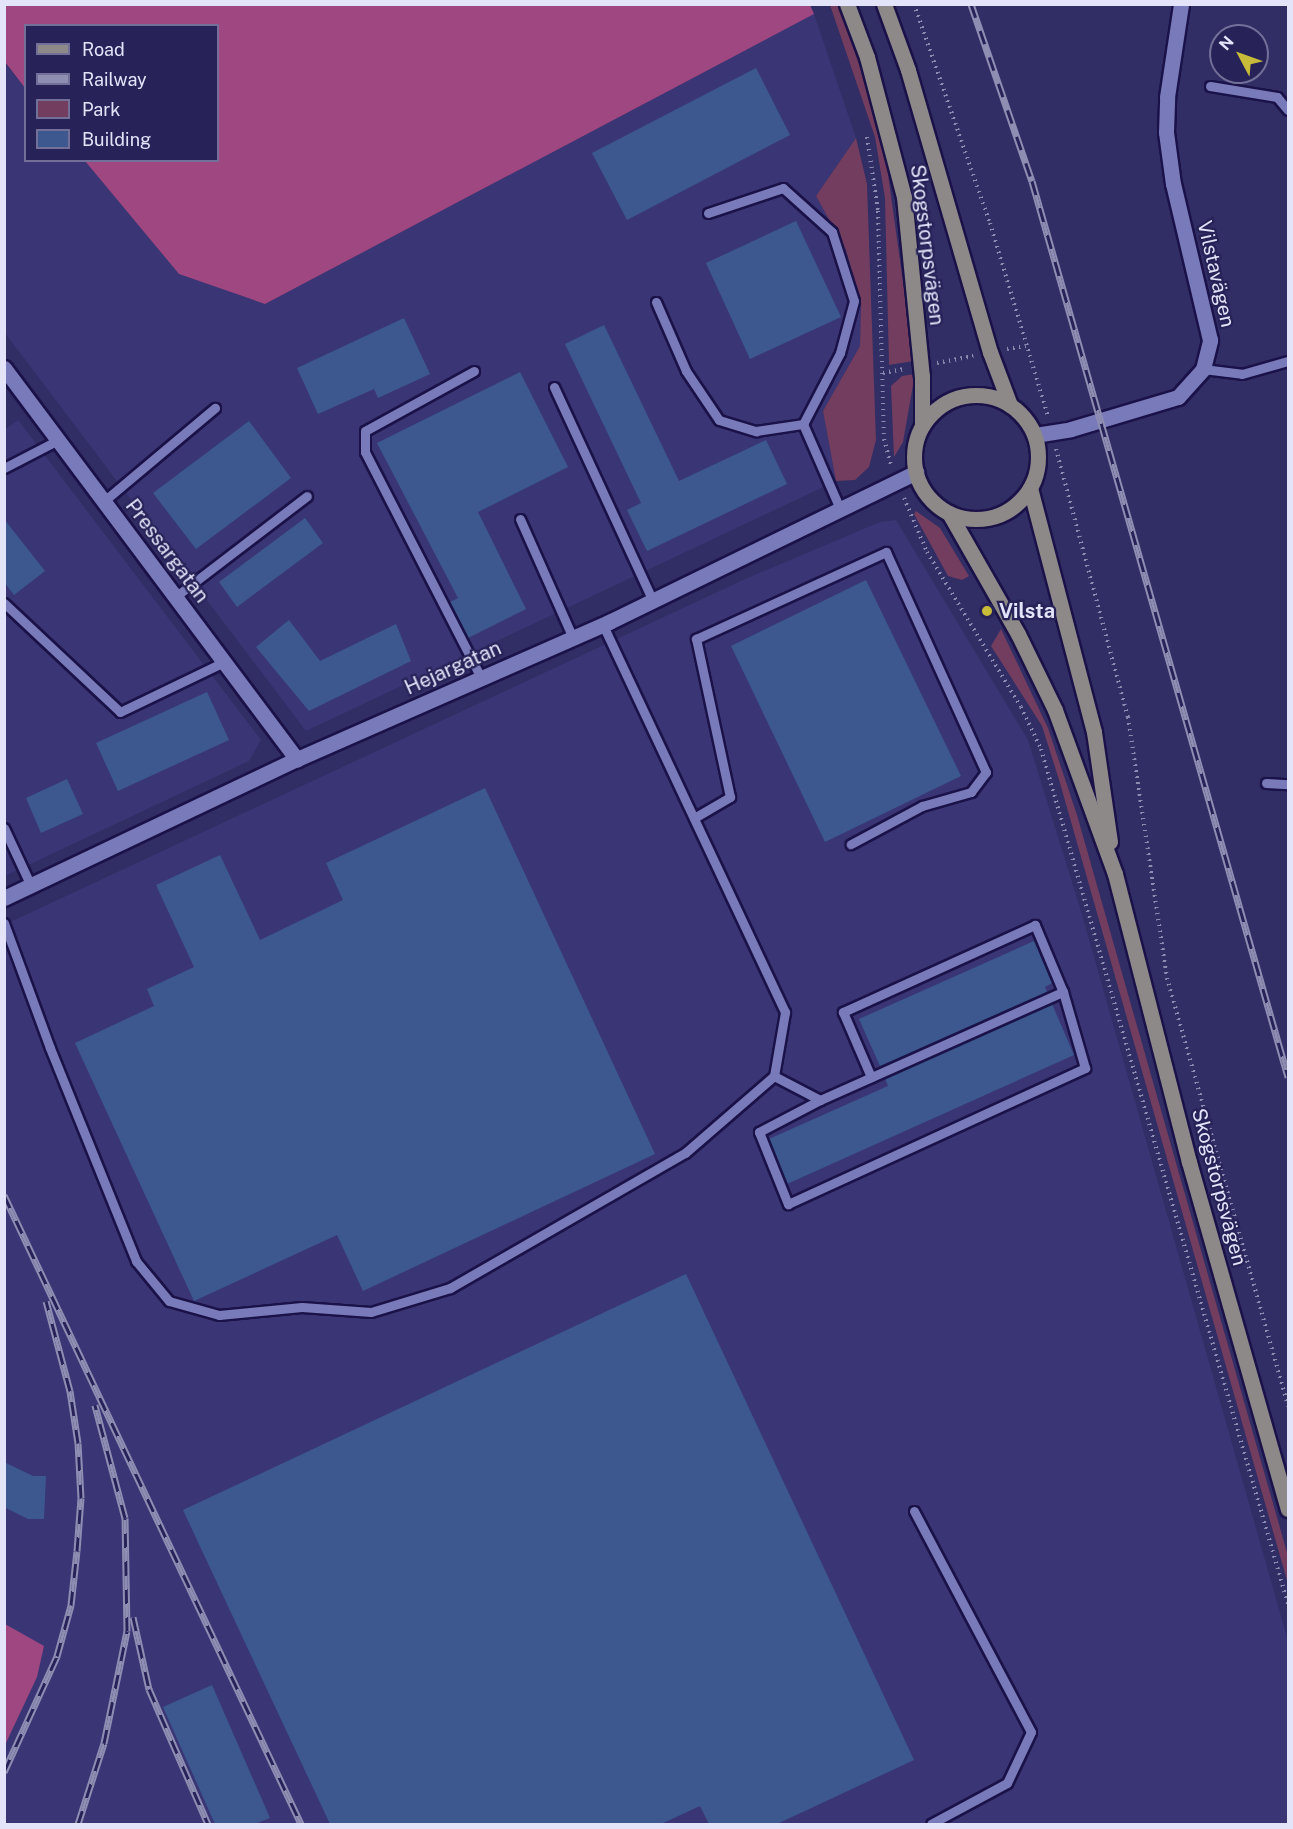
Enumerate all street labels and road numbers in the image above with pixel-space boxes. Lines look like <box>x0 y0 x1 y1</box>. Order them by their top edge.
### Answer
street label: Skogstorpsvägen <box>905 163 949 327</box>
street label: Vilstavägen <box>1192 218 1240 330</box>
street label: Pressargatan <box>120 494 214 608</box>
street label: Hejargatan <box>401 636 505 700</box>
street label: Skogstorpsvägen <box>1186 1106 1252 1268</box>

